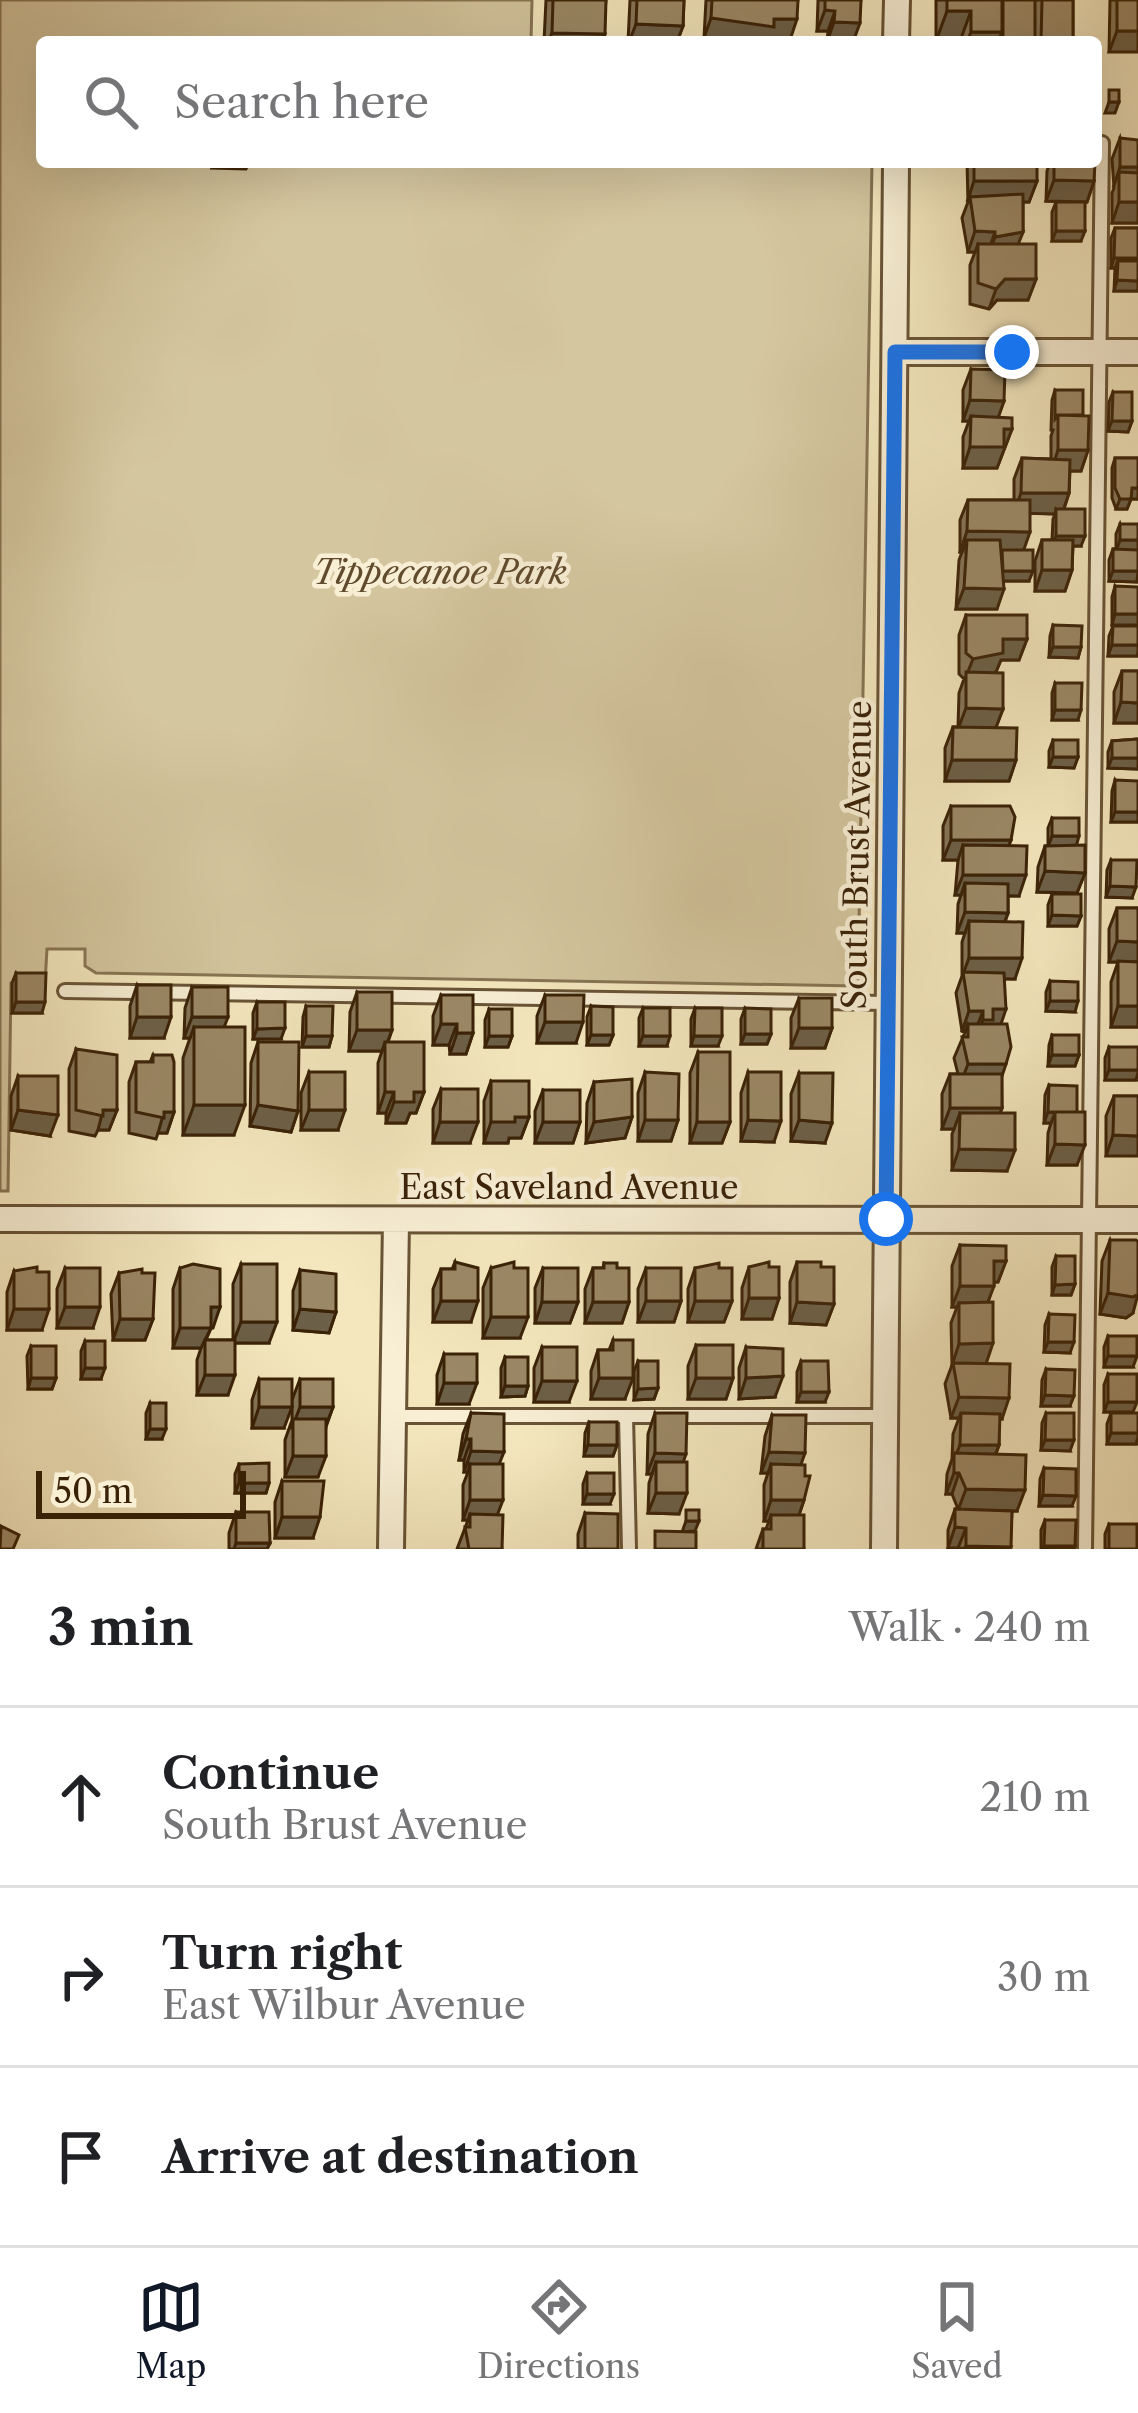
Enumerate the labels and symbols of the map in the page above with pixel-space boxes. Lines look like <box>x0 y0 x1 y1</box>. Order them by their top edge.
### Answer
route end <box>985 325 1039 379</box>
park label: Tippecanoe Park <box>313 552 567 593</box>
street label: South Brust Avenue <box>834 700 880 1010</box>
street label: East Saveland Avenue <box>399 1167 739 1208</box>
route start <box>859 1192 913 1246</box>
scale bar <box>36 1465 246 1518</box>

